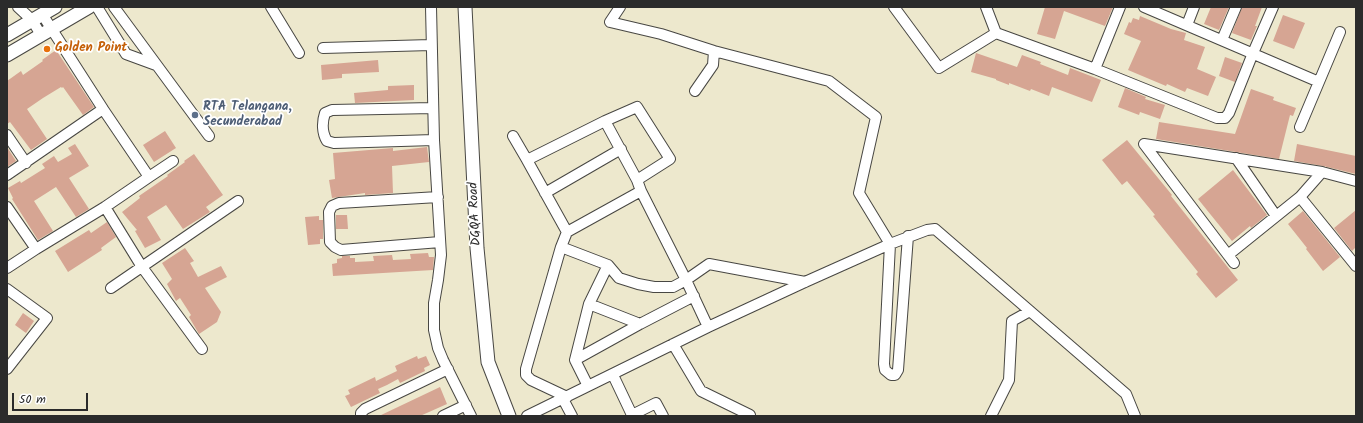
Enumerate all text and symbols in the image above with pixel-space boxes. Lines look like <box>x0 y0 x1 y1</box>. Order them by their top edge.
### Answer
place label: Golden Point <box>55 41 127 57</box>
marker: Golden Point <box>42 44 52 54</box>
place label: RTA Telangana, Secunderabad <box>203 100 292 131</box>
marker: RTA Telangana, Secunderabad <box>190 110 200 120</box>
street label: DGQA Road <box>467 182 485 246</box>
scale bar <box>14 385 90 411</box>
text: 50 m <box>19 390 46 409</box>

